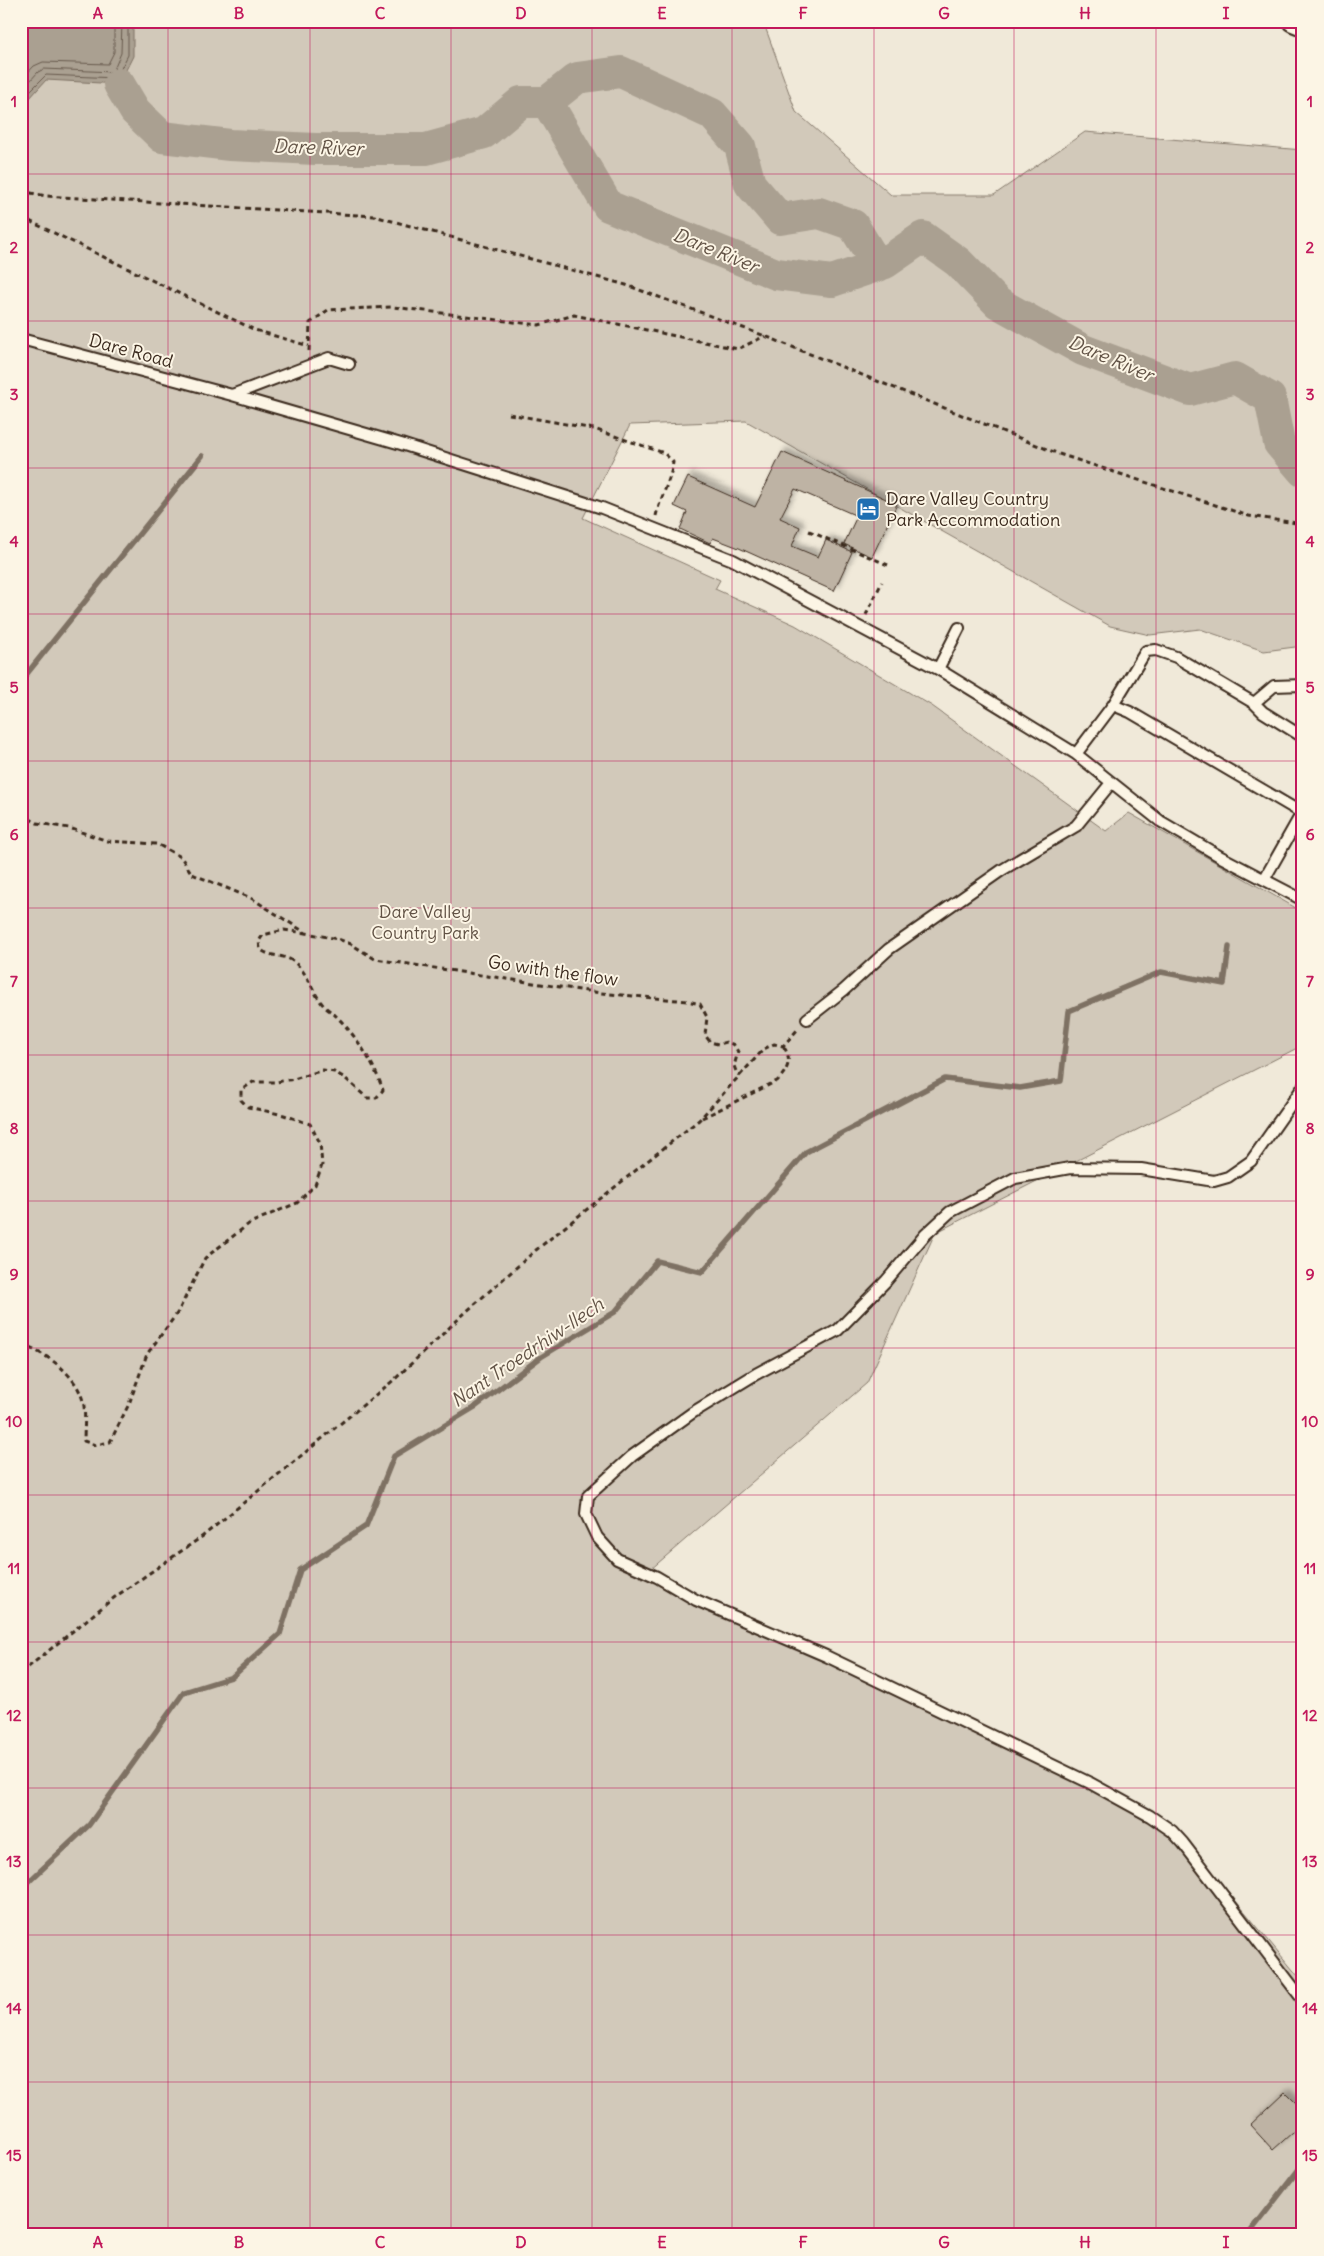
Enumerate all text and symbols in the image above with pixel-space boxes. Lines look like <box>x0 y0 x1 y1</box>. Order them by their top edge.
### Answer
text: A <box>93 3 103 23</box>
text: B <box>234 3 245 23</box>
text: C <box>375 3 386 23</box>
text: D <box>515 3 527 23</box>
text: E <box>657 3 667 23</box>
text: F <box>798 3 808 23</box>
text: G <box>938 3 950 23</box>
text: H <box>1079 3 1091 23</box>
text: I <box>1223 3 1230 23</box>
text: 1 <box>11 91 17 111</box>
text: 1 <box>1307 91 1313 111</box>
water label: Dare River <box>273 133 366 161</box>
water label: Dare River <box>670 222 764 279</box>
text: 2 <box>10 237 19 257</box>
text: 2 <box>1306 237 1315 257</box>
street label: Dare Road <box>87 328 176 373</box>
water label: Dare River <box>1065 329 1159 387</box>
text: 3 <box>9 384 19 404</box>
text: 3 <box>1305 384 1315 404</box>
place label: Dare Valley Country Park Accommodation <box>886 487 1060 531</box>
hotel icon: Dare Valley Country Park Accommodation <box>855 496 881 522</box>
text: 4 <box>9 531 19 551</box>
text: 4 <box>1305 531 1315 551</box>
text: 5 <box>9 677 19 697</box>
text: 5 <box>1305 677 1315 697</box>
text: 6 <box>9 824 19 844</box>
text: 6 <box>1305 824 1315 844</box>
park label: Dare Valley Country Park <box>371 900 479 944</box>
street label: Go with the flow <box>487 950 620 991</box>
text: 7 <box>10 971 18 991</box>
text: 7 <box>1306 971 1314 991</box>
text: 8 <box>9 1118 19 1138</box>
text: 8 <box>1305 1118 1315 1138</box>
text: 9 <box>9 1264 19 1284</box>
text: 9 <box>1305 1264 1315 1284</box>
water label: Nant Troedrhiw-llech <box>446 1291 609 1412</box>
text: 10 <box>6 1411 22 1431</box>
text: 10 <box>1302 1411 1318 1431</box>
text: 11 <box>8 1558 20 1578</box>
text: 11 <box>1304 1558 1316 1578</box>
text: 12 <box>6 1705 22 1725</box>
text: 12 <box>1302 1705 1318 1725</box>
text: 13 <box>6 1851 22 1871</box>
text: 13 <box>1302 1851 1318 1871</box>
text: 14 <box>6 1998 22 2018</box>
text: 14 <box>1302 1998 1318 2018</box>
text: 15 <box>6 2145 22 2165</box>
text: 15 <box>1302 2145 1318 2165</box>
text: A <box>93 2232 103 2252</box>
text: B <box>234 2232 245 2252</box>
text: C <box>375 2232 386 2252</box>
text: D <box>515 2232 527 2252</box>
text: E <box>657 2232 667 2252</box>
text: F <box>798 2232 808 2252</box>
text: G <box>938 2232 950 2252</box>
text: H <box>1079 2232 1091 2252</box>
text: I <box>1223 2232 1230 2252</box>

